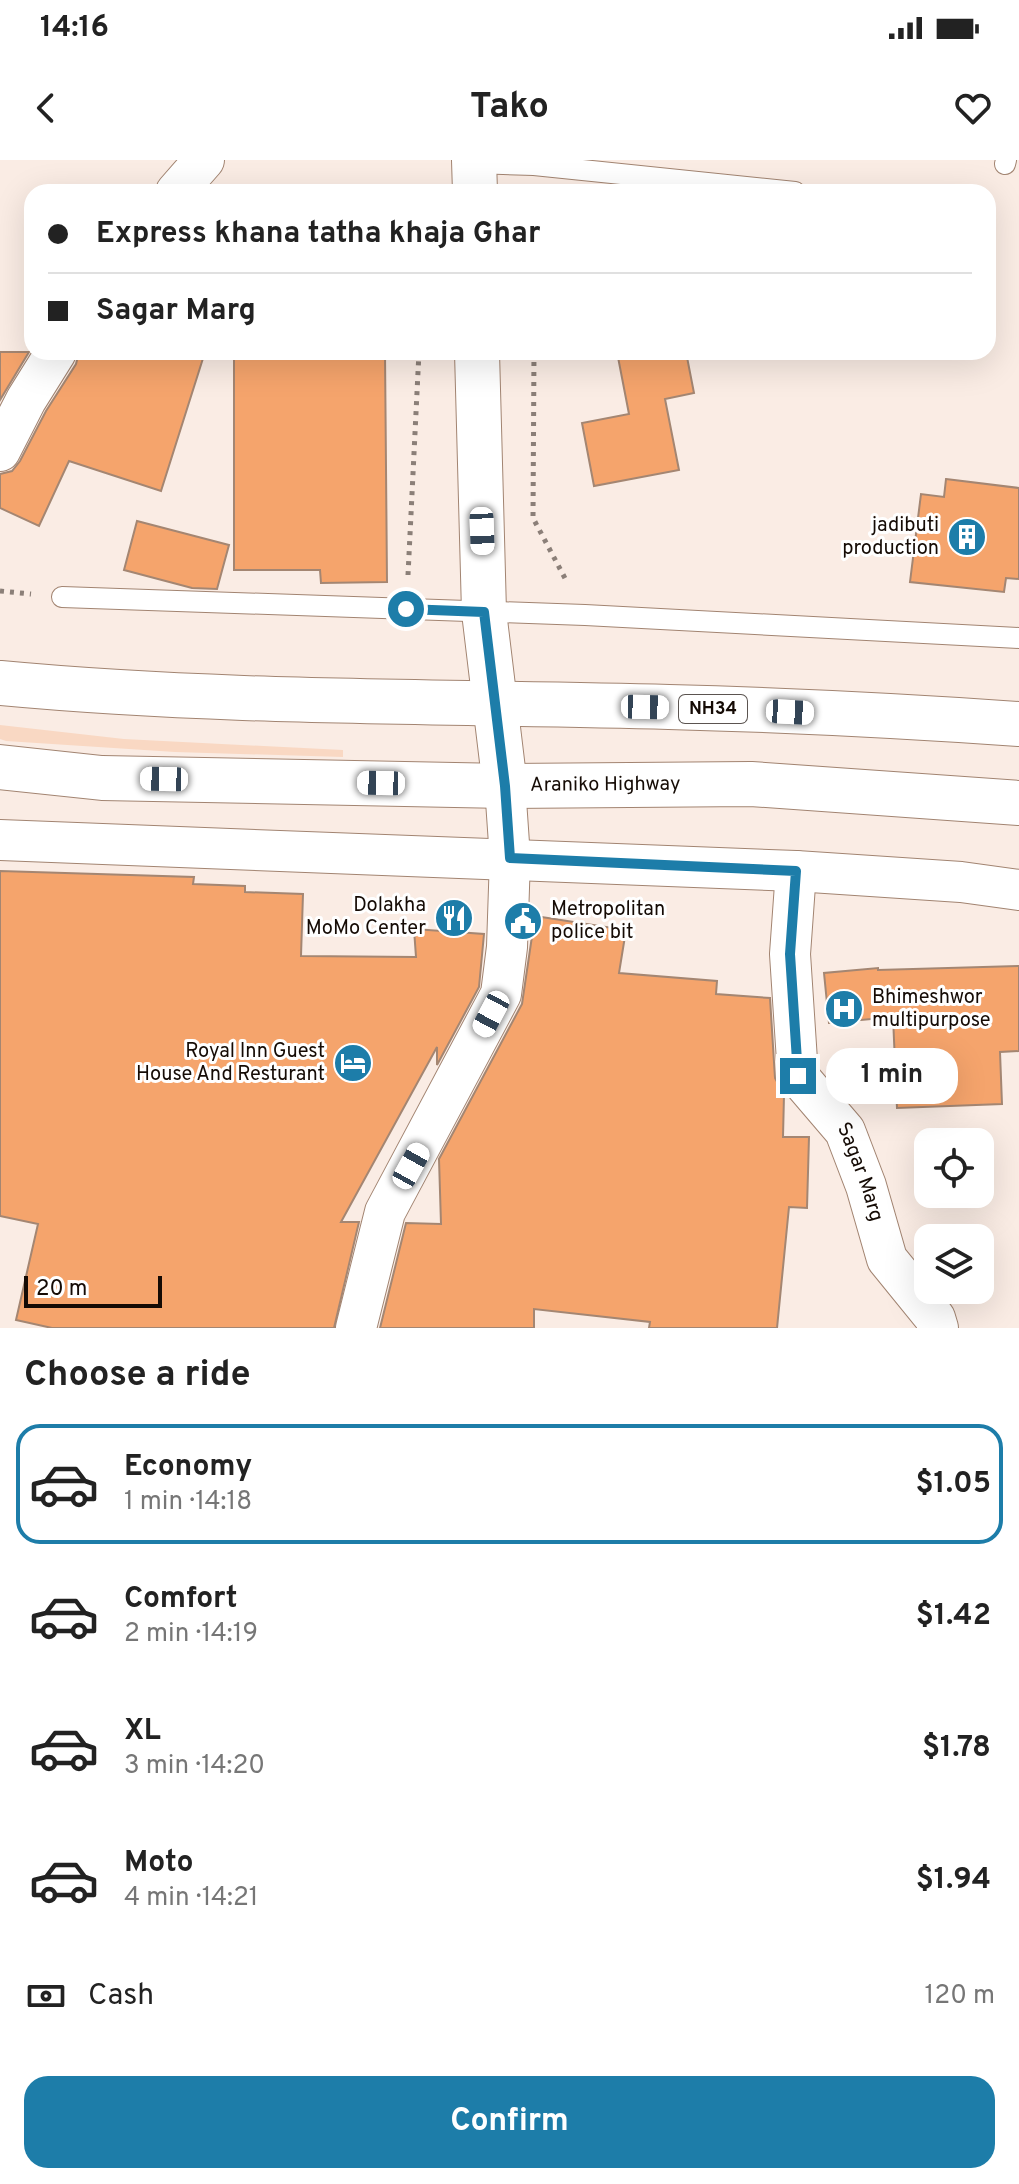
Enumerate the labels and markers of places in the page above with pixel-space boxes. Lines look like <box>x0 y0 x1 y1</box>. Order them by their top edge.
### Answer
place label: jadibuti production <box>842 513 939 562</box>
building icon: jadibuti production <box>946 516 988 558</box>
place label: Dolakha MoMo Center <box>306 893 426 942</box>
restaurant icon: Dolakha MoMo Center <box>433 897 475 939</box>
place label: Metropolitan police bit <box>551 897 665 946</box>
public building icon: Metropolitan police bit <box>502 900 544 942</box>
place label: Bhimeshwor multipurpose <box>872 985 991 1034</box>
hospital icon: Bhimeshwor multipurpose <box>823 988 865 1030</box>
place label: Royal Inn Guest House And Resturant <box>136 1039 325 1088</box>
hotel icon: Royal Inn Guest House And Resturant <box>332 1042 374 1084</box>

